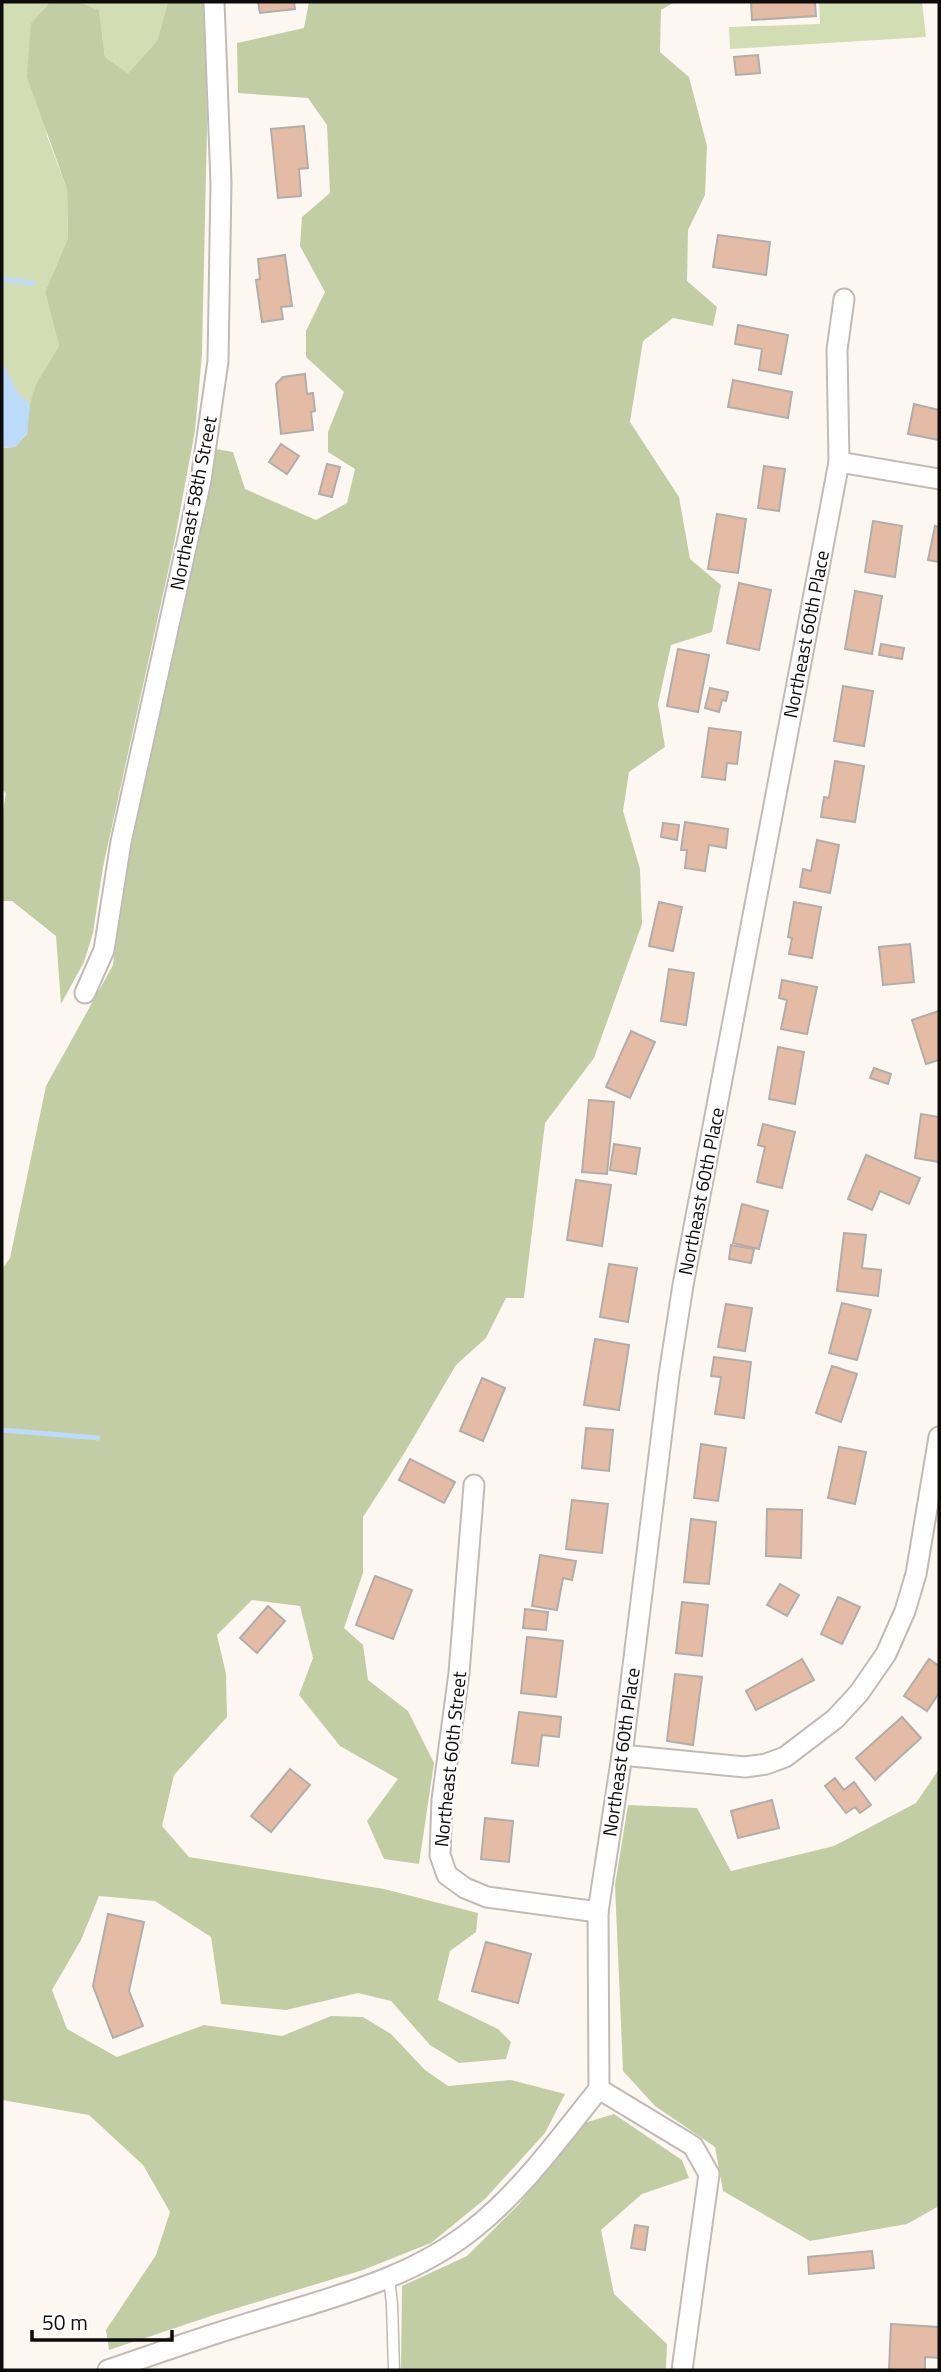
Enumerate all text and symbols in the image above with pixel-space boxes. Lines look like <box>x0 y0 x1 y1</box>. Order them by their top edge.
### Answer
street label: Northeast 58th Street <box>161 413 224 592</box>
street label: Northeast 60th Place <box>775 548 836 720</box>
street label: Northeast 60th Place <box>670 1105 731 1277</box>
street label: Northeast 60th Place <box>594 1666 647 1838</box>
street label: Northeast 60th Street <box>426 1669 473 1848</box>
scale bar <box>32 2298 172 2342</box>
text: 50 m <box>42 2306 88 2338</box>

